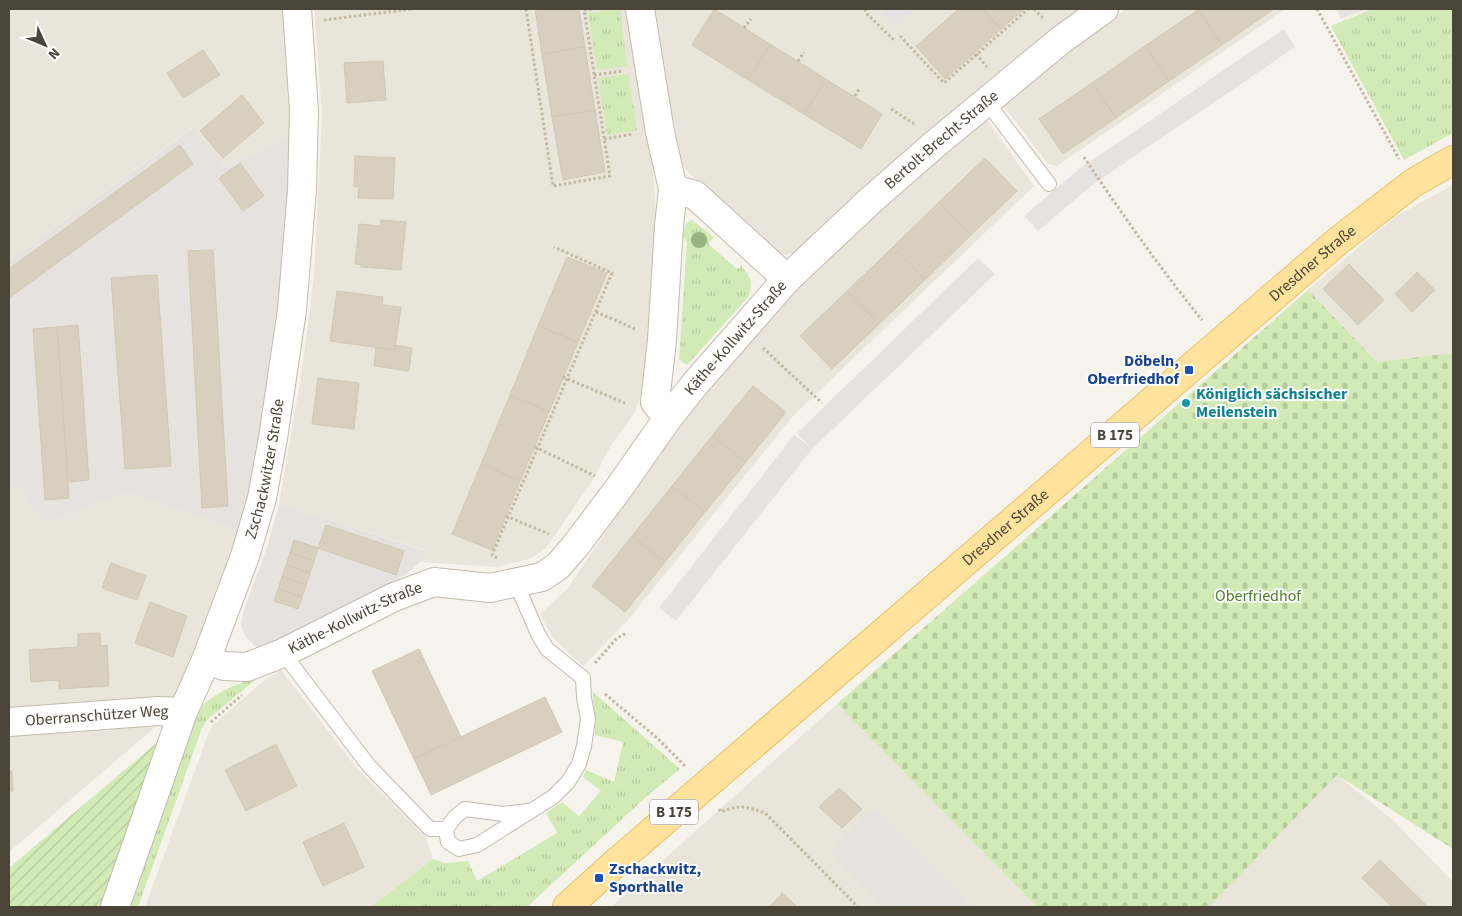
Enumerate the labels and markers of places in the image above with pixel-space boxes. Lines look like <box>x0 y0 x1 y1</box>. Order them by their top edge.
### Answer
place label: Döbeln, Oberfriedhof <box>1087 350 1180 390</box>
marker: Döbeln, Oberfriedhof <box>1183 364 1195 376</box>
place label: Königlich sächsischer Meilenstein <box>1196 383 1348 423</box>
marker: Königlich sächsischer Meilenstein <box>1180 397 1192 409</box>
place label: Zschackwitz, Sporthalle <box>609 858 701 898</box>
marker: Zschackwitz, Sporthalle <box>593 872 605 884</box>

